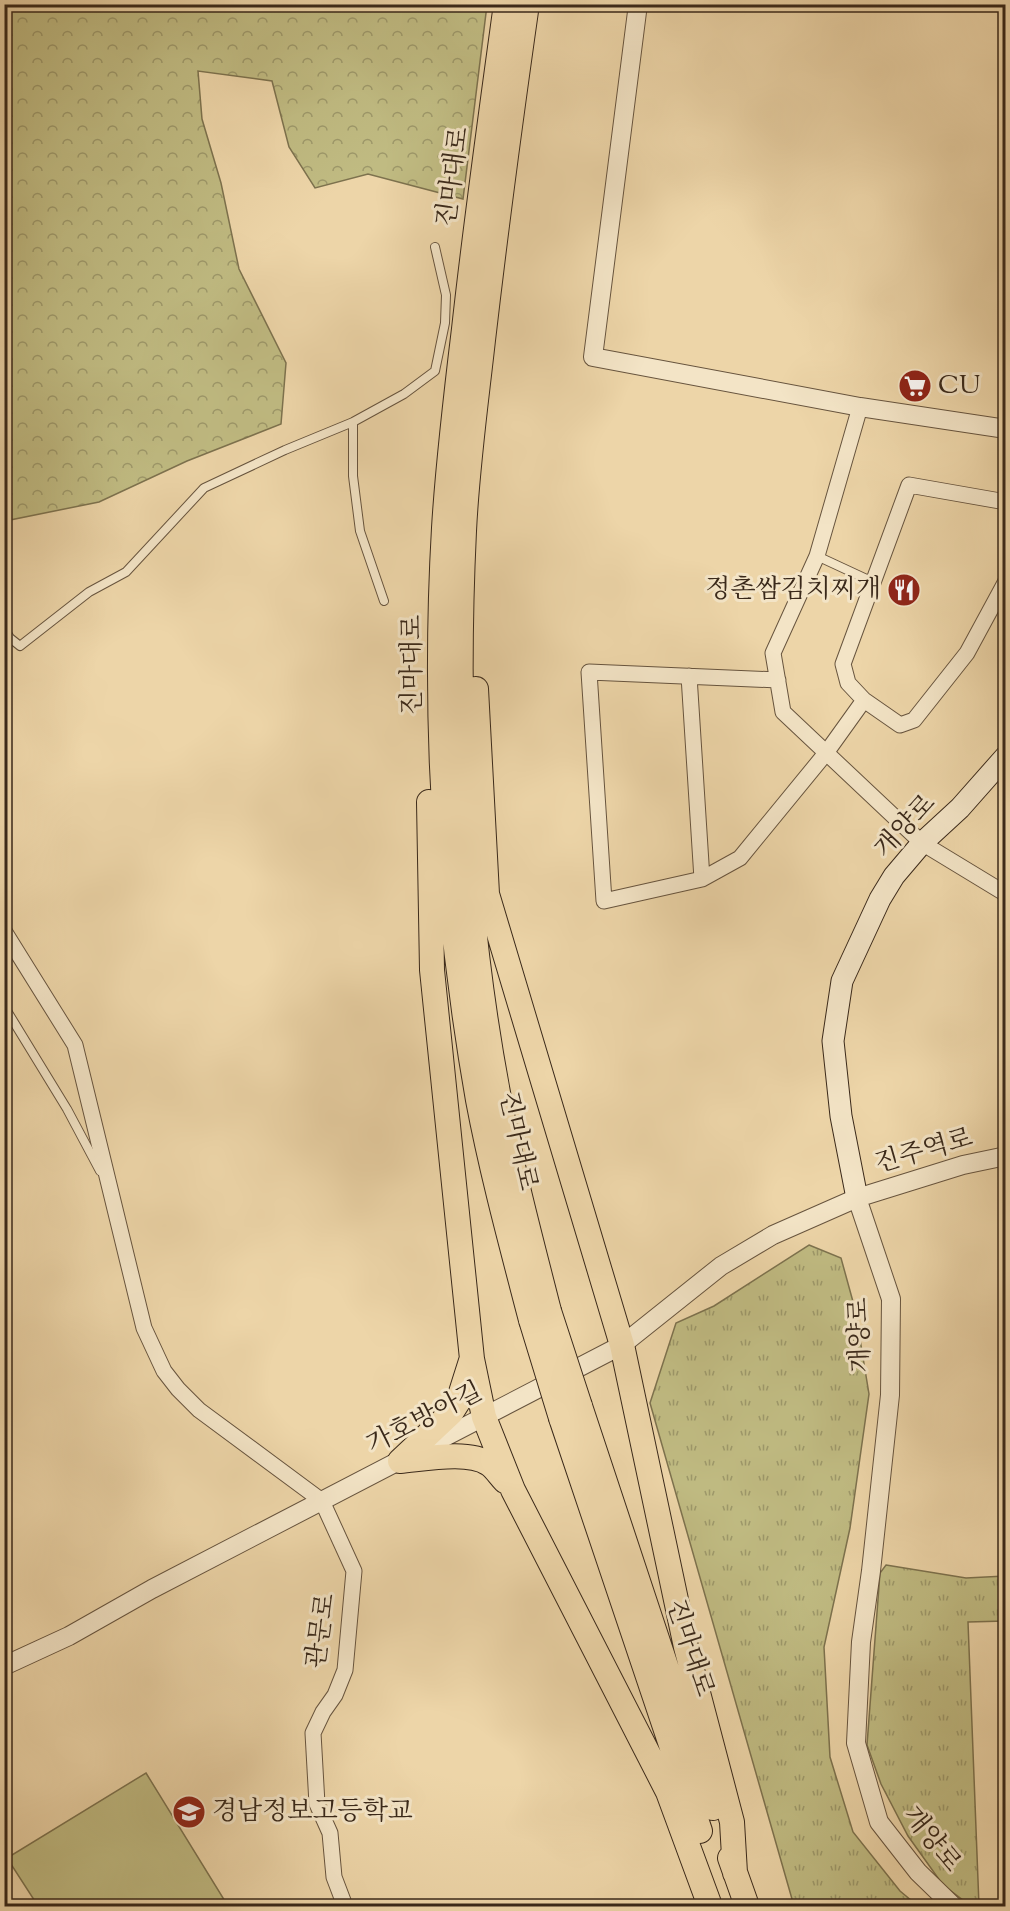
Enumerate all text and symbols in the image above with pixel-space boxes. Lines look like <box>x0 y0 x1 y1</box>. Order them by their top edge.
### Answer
street label: 진마대로 <box>429 125 479 229</box>
supermarket icon: CU <box>897 368 933 404</box>
place label: CU <box>938 368 980 405</box>
place label: 정촌쌈김치찌개 <box>705 572 881 609</box>
restaurant icon: 정촌쌈김치찌개 <box>886 572 922 608</box>
street label: 진마대로 <box>395 615 432 715</box>
street label: 개양로 <box>867 787 945 867</box>
street label: 진마대로 <box>488 1088 546 1194</box>
street label: 진주역로 <box>871 1120 977 1184</box>
street label: 개양로 <box>841 1297 881 1373</box>
street label: 가호방아길 <box>361 1374 489 1464</box>
street label: 관문로 <box>298 1591 346 1671</box>
street label: 진마대로 <box>656 1595 722 1701</box>
school or university icon: 경남정보고등학교 <box>171 1794 207 1830</box>
place label: 경남정보고등학교 <box>212 1794 413 1831</box>
street label: 개양로 <box>893 1799 969 1881</box>

